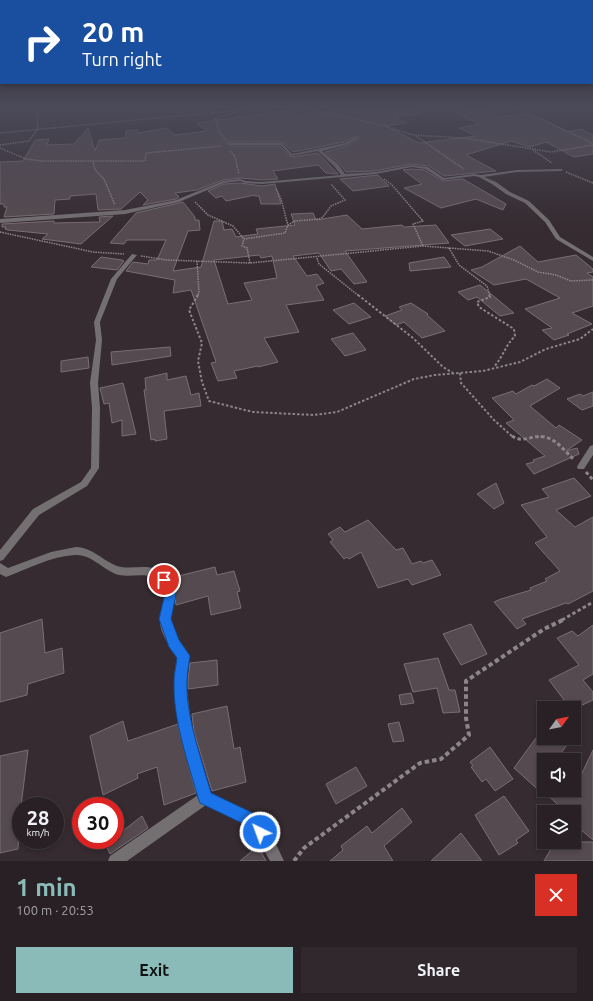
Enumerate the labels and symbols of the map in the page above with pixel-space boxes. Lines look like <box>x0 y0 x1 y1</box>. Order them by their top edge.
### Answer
pin <box>147 563 181 597</box>
north arrow <box>537 701 581 745</box>
speed limit sign: 30 <box>72 797 124 849</box>
position arrow <box>239 811 281 853</box>

